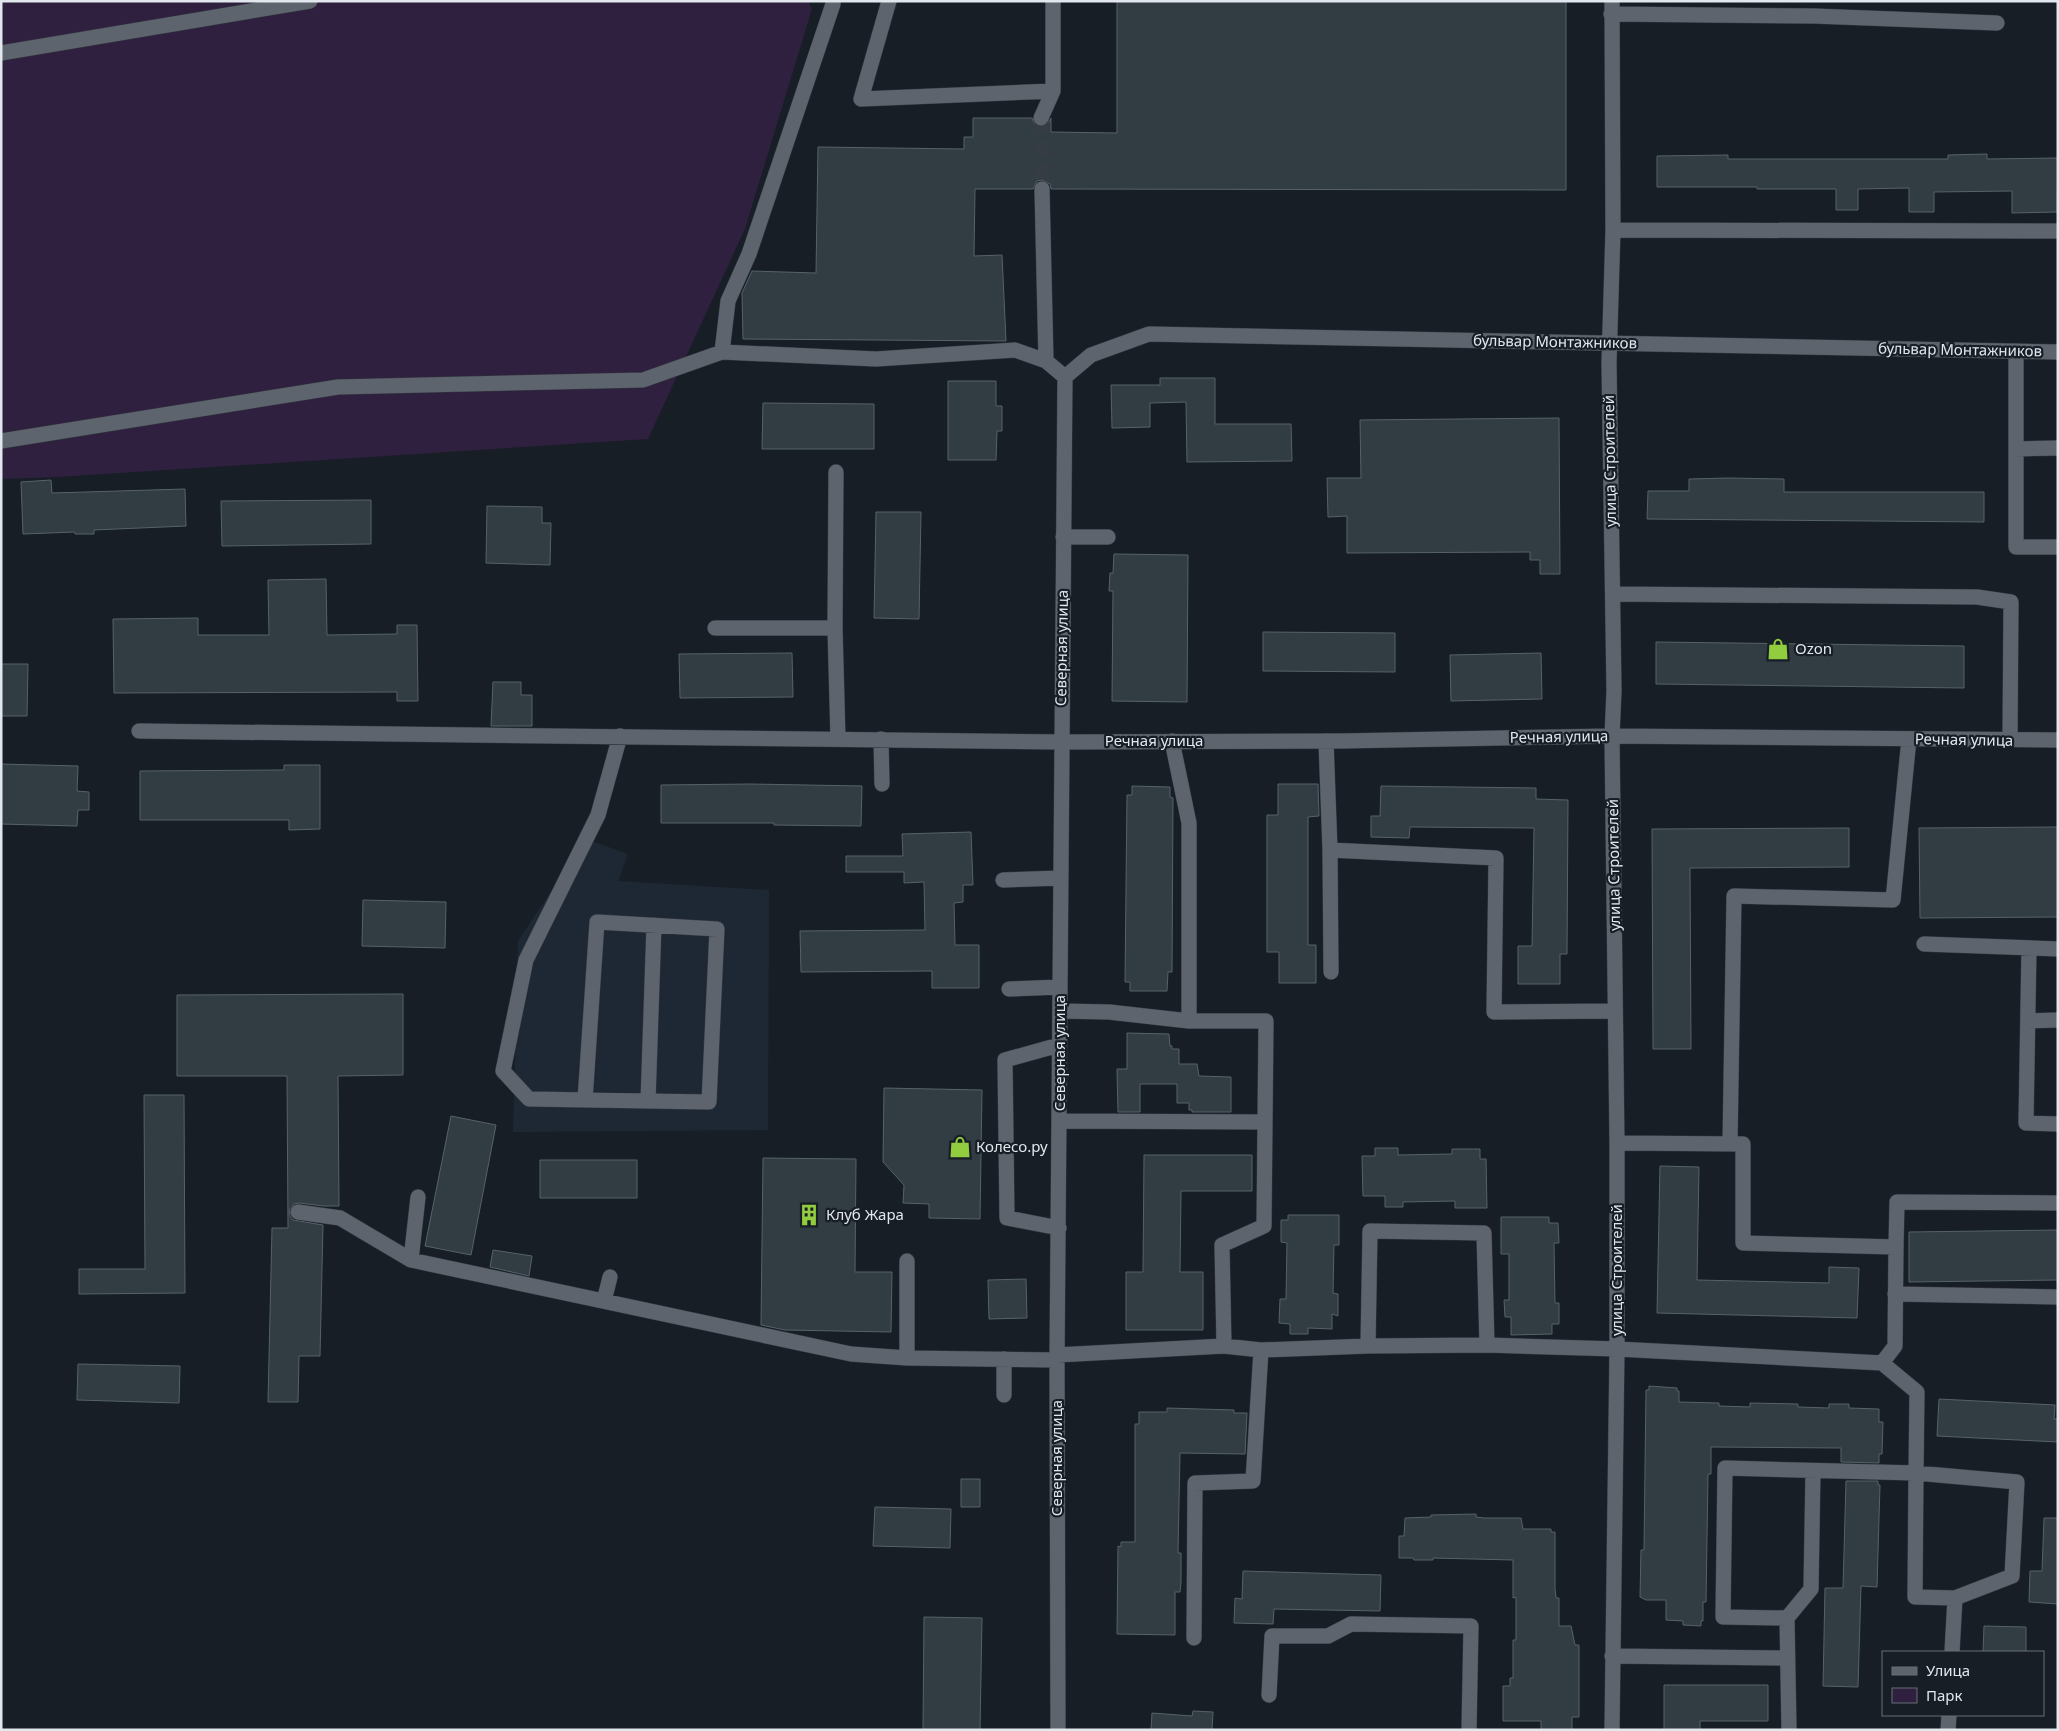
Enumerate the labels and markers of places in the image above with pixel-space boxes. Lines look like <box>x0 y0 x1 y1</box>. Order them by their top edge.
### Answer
shop icon: Ozon <box>1765 636 1791 662</box>
place label: Ozon <box>1795 638 1832 658</box>
shop icon: Колесо.ру <box>947 1134 973 1160</box>
place label: Колесо.ру <box>976 1136 1048 1156</box>
building icon: Клуб Жара <box>796 1202 822 1228</box>
place label: Клуб Жара <box>826 1204 904 1224</box>

